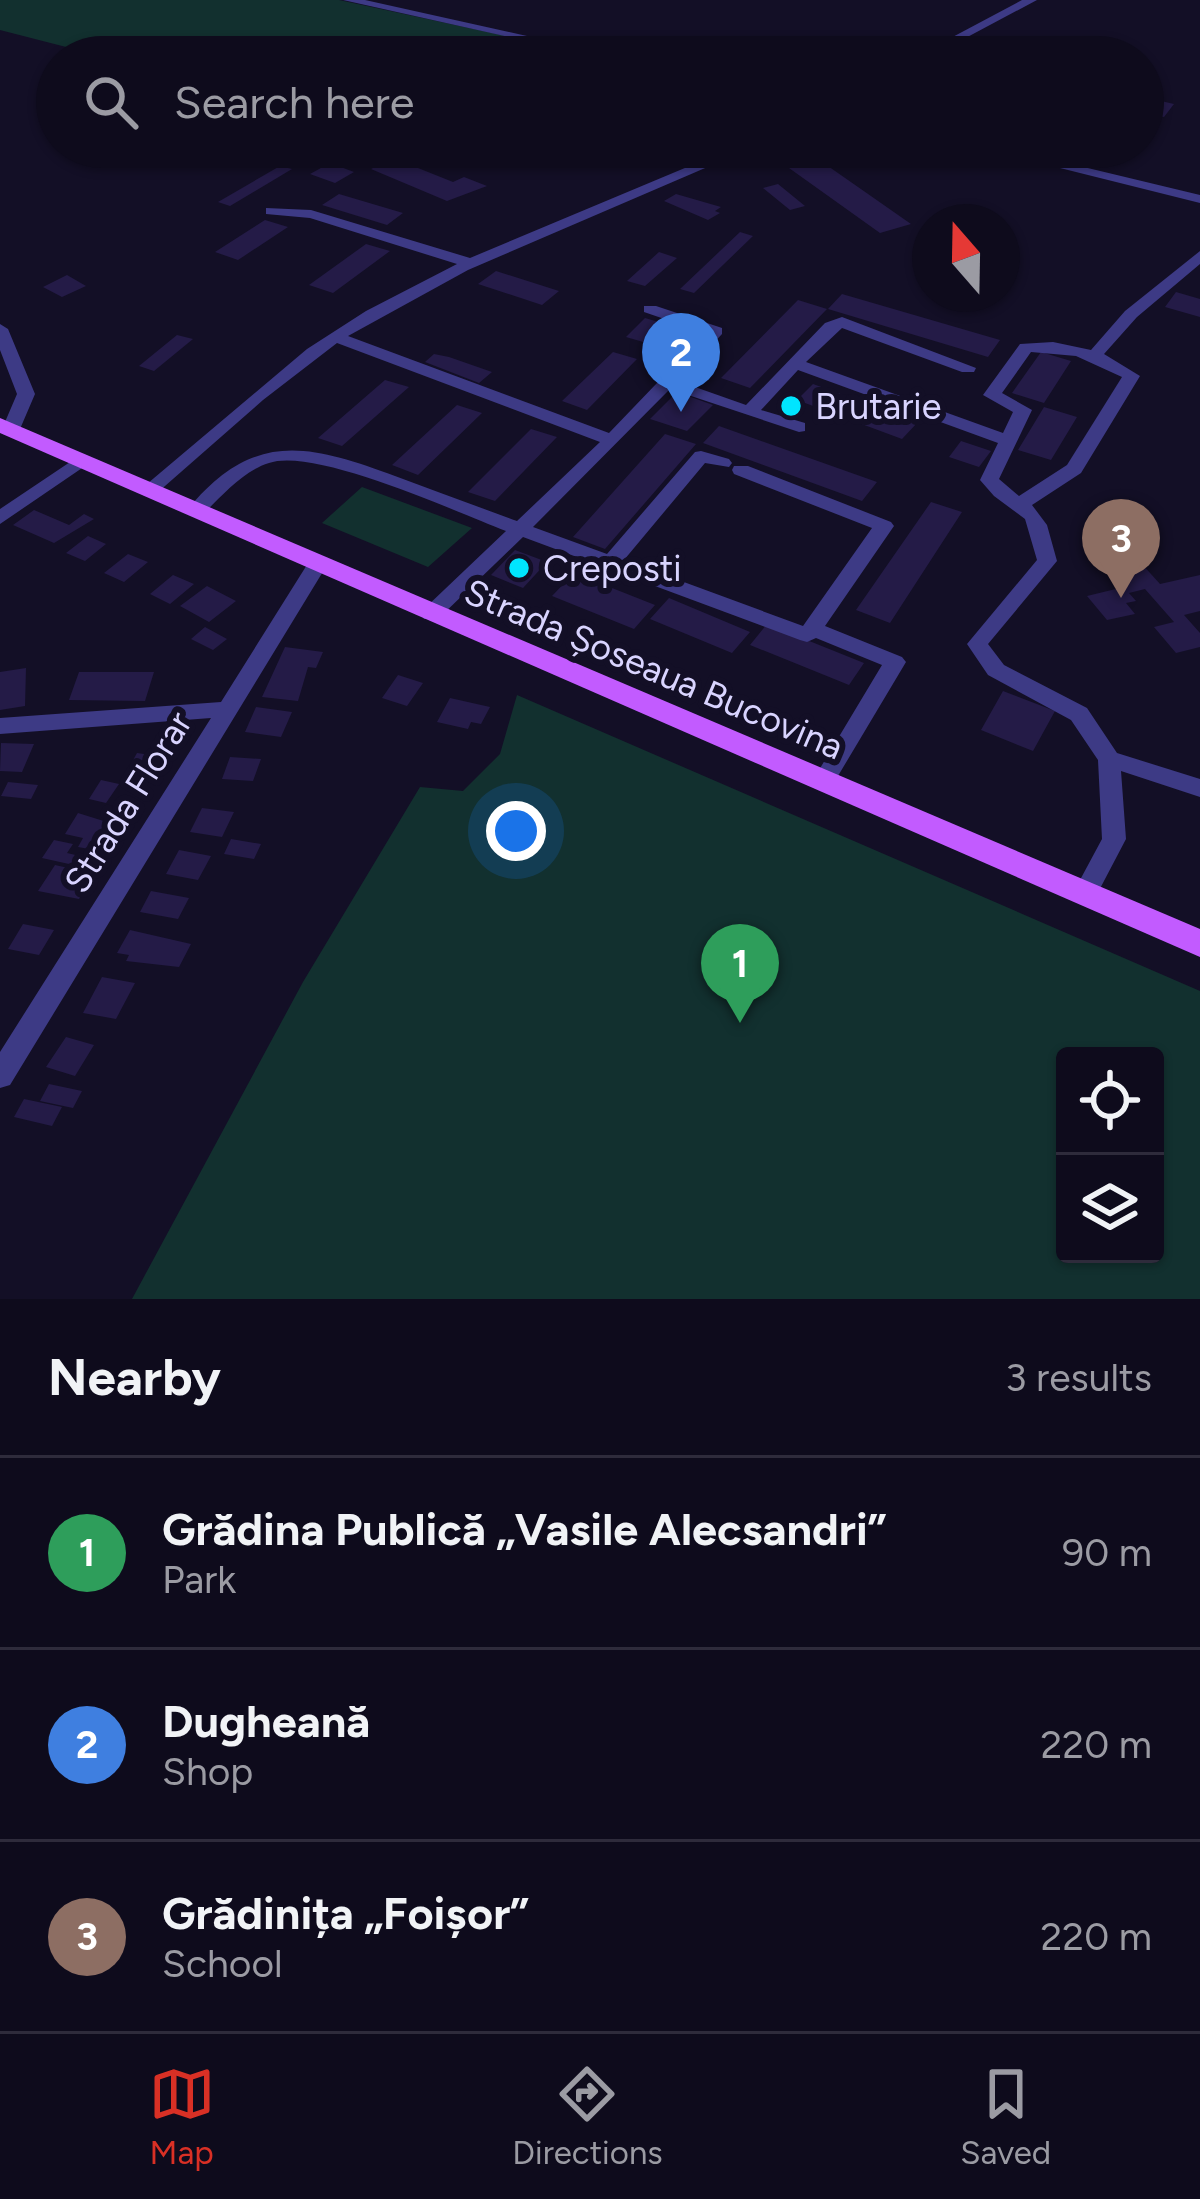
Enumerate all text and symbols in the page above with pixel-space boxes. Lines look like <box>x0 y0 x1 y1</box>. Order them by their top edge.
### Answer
search box <box>36 36 1164 168</box>
icon: search <box>78 69 144 135</box>
text: Search here <box>174 75 414 129</box>
north arrow <box>912 204 1020 312</box>
pin: 2 <box>642 313 720 412</box>
place label: Brutarie <box>815 385 941 428</box>
marker: Brutarie <box>778 393 804 419</box>
pin: 3 <box>1082 499 1160 598</box>
place label: Creposti <box>543 547 682 590</box>
marker: Creposti <box>506 555 532 581</box>
street label: Strada Șoseaua Bucovina <box>458 570 850 768</box>
street label: Strada Florar <box>55 703 201 901</box>
your location <box>486 801 546 861</box>
pin: 1 <box>701 924 779 1023</box>
map controls <box>1056 1047 1164 1263</box>
button: locate <box>1056 1047 1164 1155</box>
button: layers <box>1056 1155 1164 1263</box>
text: Nearby <box>48 1347 221 1408</box>
text: 3 results <box>1005 1354 1152 1401</box>
text: Grădina Publică „Vasile Alecsandri” <box>162 1502 886 1556</box>
text: 1 <box>79 1529 95 1576</box>
text: 90 m <box>1062 1529 1152 1576</box>
text: Park <box>162 1556 236 1603</box>
text: Dugheană <box>162 1694 370 1748</box>
text: 2 <box>76 1721 98 1768</box>
text: 220 m <box>1041 1721 1152 1768</box>
text: Shop <box>162 1748 253 1795</box>
text: Grădinița „Foișor” <box>162 1886 529 1940</box>
text: 3 <box>76 1913 98 1960</box>
text: 220 m <box>1041 1913 1152 1960</box>
text: School <box>162 1940 283 1987</box>
tab: Map <box>149 2061 215 2172</box>
tab: Directions <box>512 2061 663 2172</box>
tab: Saved <box>960 2061 1051 2172</box>

